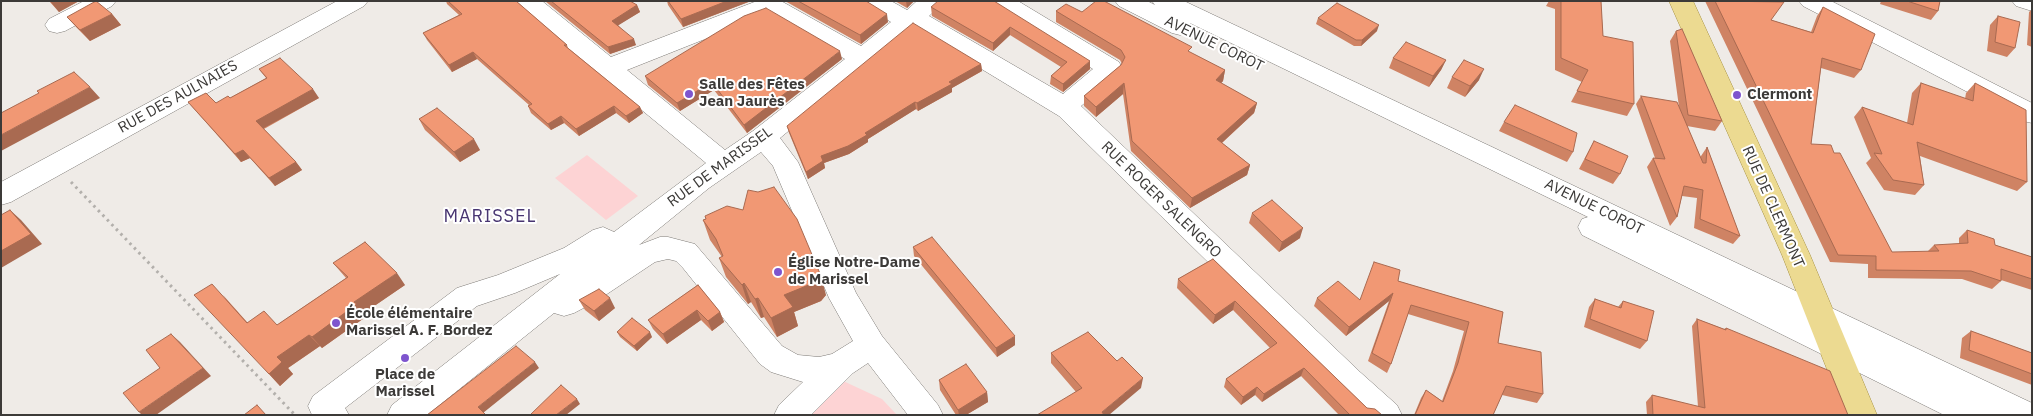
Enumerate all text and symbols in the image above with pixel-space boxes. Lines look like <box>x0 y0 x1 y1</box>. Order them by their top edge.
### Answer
street label: AVENUE COROT <box>1162 12 1266 76</box>
street label: RUE DES AULNAIES <box>115 57 241 137</box>
place label: Salle des Fêtes Jean Jaurès <box>699 76 805 111</box>
place label: Clermont <box>1747 86 1812 104</box>
marker: Salle des Fêtes Jean Jaurès <box>683 88 695 100</box>
marker: Clermont <box>1731 89 1743 101</box>
street label: RUE DE MARISSEL <box>664 123 776 211</box>
street label: RUE ROGER SALENGRO <box>1097 138 1225 262</box>
street label: RUE DE CLERMONT <box>1738 143 1808 271</box>
street label: AVENUE COROT <box>1542 175 1646 239</box>
district label: MARISSEL <box>442 206 538 228</box>
place label: Église Notre-Dame de Marissel <box>788 254 920 289</box>
marker: Église Notre-Dame de Marissel <box>772 266 784 278</box>
place label: École élémentaire Marissel A. F. Bordez <box>346 305 493 340</box>
marker: École élémentaire Marissel A. F. Bordez <box>330 317 342 329</box>
marker: Place de Marissel <box>399 352 411 364</box>
place label: Place de Marissel <box>375 366 435 401</box>

